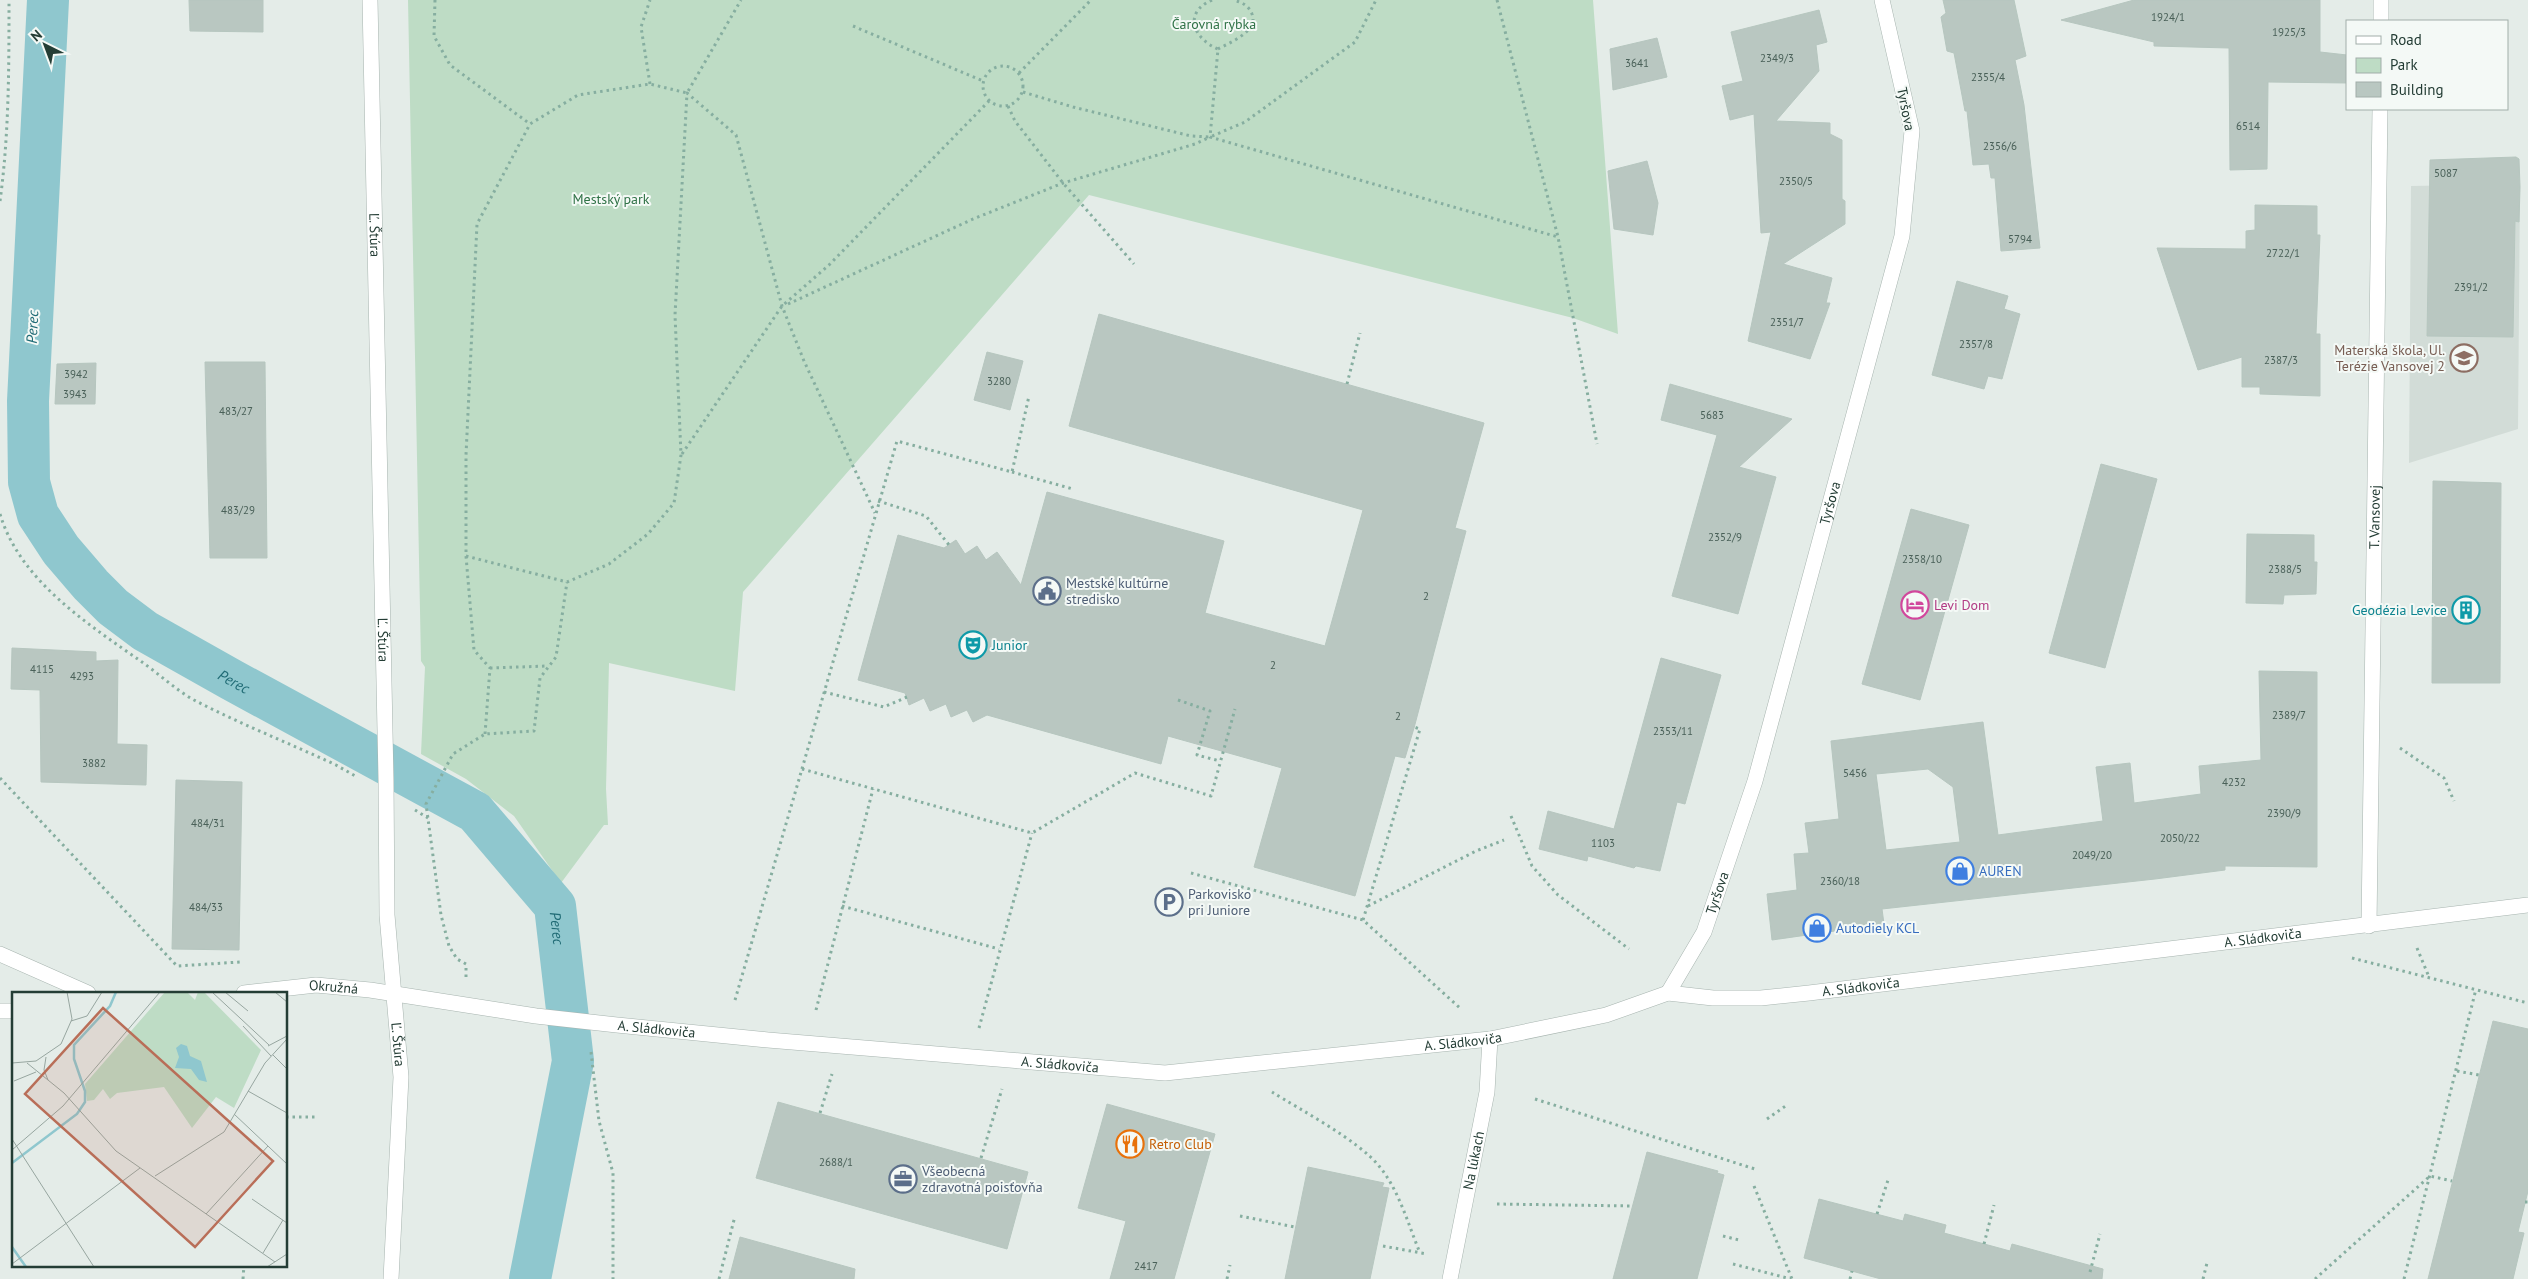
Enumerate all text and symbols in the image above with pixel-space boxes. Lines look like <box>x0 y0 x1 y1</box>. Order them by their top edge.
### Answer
house number: 1924/1 <box>2151 10 2185 24</box>
park label: Čarovná rybka <box>1172 15 1256 33</box>
north arrow <box>20 20 70 70</box>
legend <box>2346 20 2508 110</box>
house number: 1925/3 <box>2272 25 2306 39</box>
text: N <box>27 26 46 45</box>
text: Road <box>2390 30 2422 49</box>
house number: 2349/3 <box>1760 51 1794 65</box>
text: Park <box>2390 55 2418 74</box>
house number: 3641 <box>1625 56 1649 70</box>
house number: 2355/4 <box>1971 70 2005 84</box>
text: Building <box>2390 80 2444 99</box>
street label: Tyršova <box>1893 86 1919 132</box>
house number: 6514 <box>2236 119 2260 133</box>
house number: 2356/6 <box>1983 139 2017 153</box>
house number: 5087 <box>2434 166 2458 180</box>
house number: 2350/5 <box>1779 174 1813 188</box>
park label: Mestský park <box>572 190 650 208</box>
street label: Ľ. Štúra <box>365 213 384 257</box>
house number: 5794 <box>2008 232 2032 246</box>
house number: 2722/1 <box>2266 246 2300 260</box>
house number: 2391/2 <box>2454 280 2488 294</box>
water label: Perec <box>22 309 42 344</box>
house number: 2351/7 <box>1770 315 1804 329</box>
house number: 2357/8 <box>1959 337 1993 351</box>
place label: Materská škola, Ul. Terézie Vansovej 2 <box>2334 341 2445 375</box>
school or university icon: Materská škola, Ul. Terézie Vansovej 2 <box>2449 343 2479 373</box>
house number: 2387/3 <box>2264 353 2298 367</box>
house number: 3942 <box>64 367 88 381</box>
house number: 3280 <box>987 374 1011 388</box>
house number: 3943 <box>63 387 87 401</box>
house number: 483/27 <box>219 404 253 418</box>
house number: 5683 <box>1700 408 1724 422</box>
street label: Tyršova <box>1815 479 1844 527</box>
street label: T. Vansovej <box>2365 485 2384 549</box>
house number: 483/29 <box>221 503 255 517</box>
house number: 2352/9 <box>1708 530 1742 544</box>
house number: 2358/10 <box>1902 552 1942 566</box>
house number: 2388/5 <box>2268 562 2302 576</box>
place label: Mestské kultúrne stredisko <box>1066 574 1168 608</box>
public building icon: Mestské kultúrne stredisko <box>1032 576 1062 606</box>
house number: 2 <box>1423 589 1429 603</box>
hotel icon: Levi Dom <box>1900 590 1930 620</box>
building icon: Geodézia Levice <box>2451 595 2481 625</box>
place label: Levi Dom <box>1934 596 1989 614</box>
place label: Geodézia Levice <box>2352 601 2447 619</box>
street label: Ľ. Štúra <box>374 618 393 662</box>
theatre icon: Junior <box>958 630 988 660</box>
place label: Junior <box>991 636 1028 654</box>
house number: 2 <box>1270 658 1276 672</box>
house number: 4115 <box>30 662 54 676</box>
water label: Perec <box>215 665 254 698</box>
house number: 4293 <box>70 669 94 683</box>
house number: 2389/7 <box>2272 708 2306 722</box>
house number: 2 <box>1395 709 1401 723</box>
house number: 2353/11 <box>1653 724 1693 738</box>
house number: 3882 <box>82 756 106 770</box>
house number: 5456 <box>1843 766 1867 780</box>
house number: 4232 <box>2222 775 2246 789</box>
house number: 2390/9 <box>2267 806 2301 820</box>
house number: 484/31 <box>191 816 225 830</box>
house number: 2050/22 <box>2160 831 2200 845</box>
house number: 1103 <box>1591 836 1615 850</box>
house number: 2049/20 <box>2072 848 2112 862</box>
shop icon: AUREN <box>1945 856 1975 886</box>
place label: AUREN <box>1979 862 2022 880</box>
street label: Tyršova <box>1702 869 1733 917</box>
house number: 2360/18 <box>1820 874 1860 888</box>
place label: Parkovisko pri Juniore <box>1188 885 1251 919</box>
parking icon: Parkovisko pri Juniore <box>1154 887 1184 917</box>
house number: 484/33 <box>189 900 223 914</box>
water label: Perec <box>546 911 569 946</box>
shop icon: Autodiely KCL <box>1802 913 1832 943</box>
place label: Autodiely KCL <box>1836 919 1919 937</box>
street label: A. Sládkoviča <box>2223 924 2303 951</box>
street label: A. Sládkoviča <box>1821 973 1901 1000</box>
street label: Okružná <box>308 976 359 998</box>
inset map <box>12 992 288 1266</box>
street label: A. Sládkoviča <box>617 1016 696 1042</box>
street label: Ľ. Štúra <box>387 1021 409 1067</box>
street label: A. Sládkoviča <box>1423 1028 1504 1055</box>
street label: A. Sládkoviča <box>1020 1052 1100 1076</box>
restaurant icon: Retro Club <box>1115 1129 1145 1159</box>
street label: Na lúkach <box>1459 1129 1488 1191</box>
place label: Retro Club <box>1149 1135 1212 1153</box>
house number: 2688/1 <box>819 1155 853 1169</box>
place label: Všeobecná zdravotná poisťovňa <box>921 1162 1043 1196</box>
office icon: Všeobecná zdravotná poisťovňa <box>888 1164 918 1194</box>
house number: 2417 <box>1134 1259 1158 1273</box>

